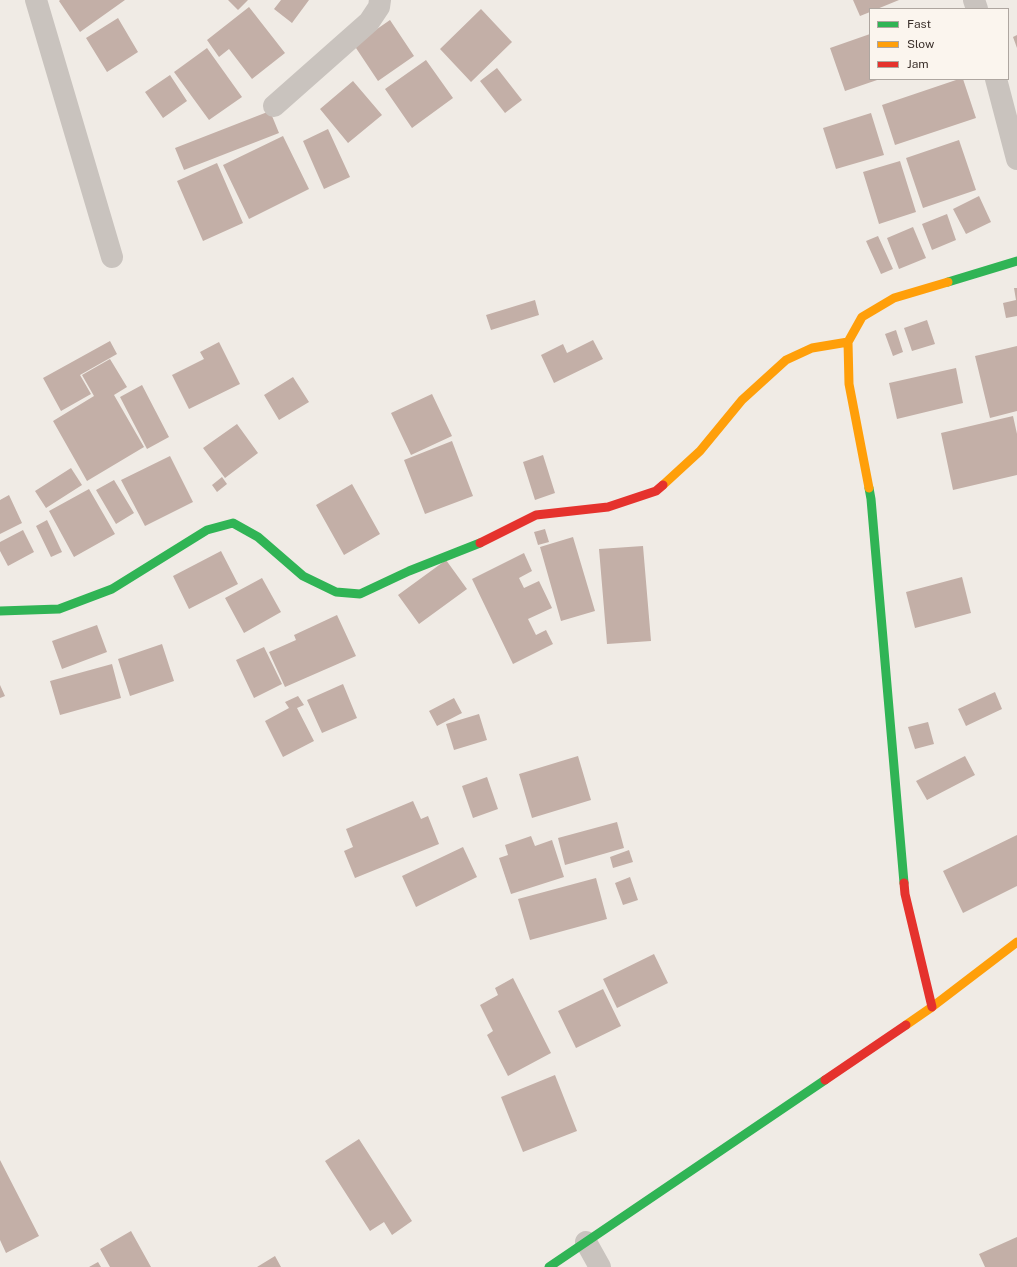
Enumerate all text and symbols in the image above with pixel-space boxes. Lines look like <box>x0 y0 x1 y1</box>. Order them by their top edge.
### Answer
legend <box>869 8 1009 80</box>
text: Fast <box>907 17 931 31</box>
text: Slow <box>907 37 934 51</box>
text: Jam <box>907 57 929 71</box>

